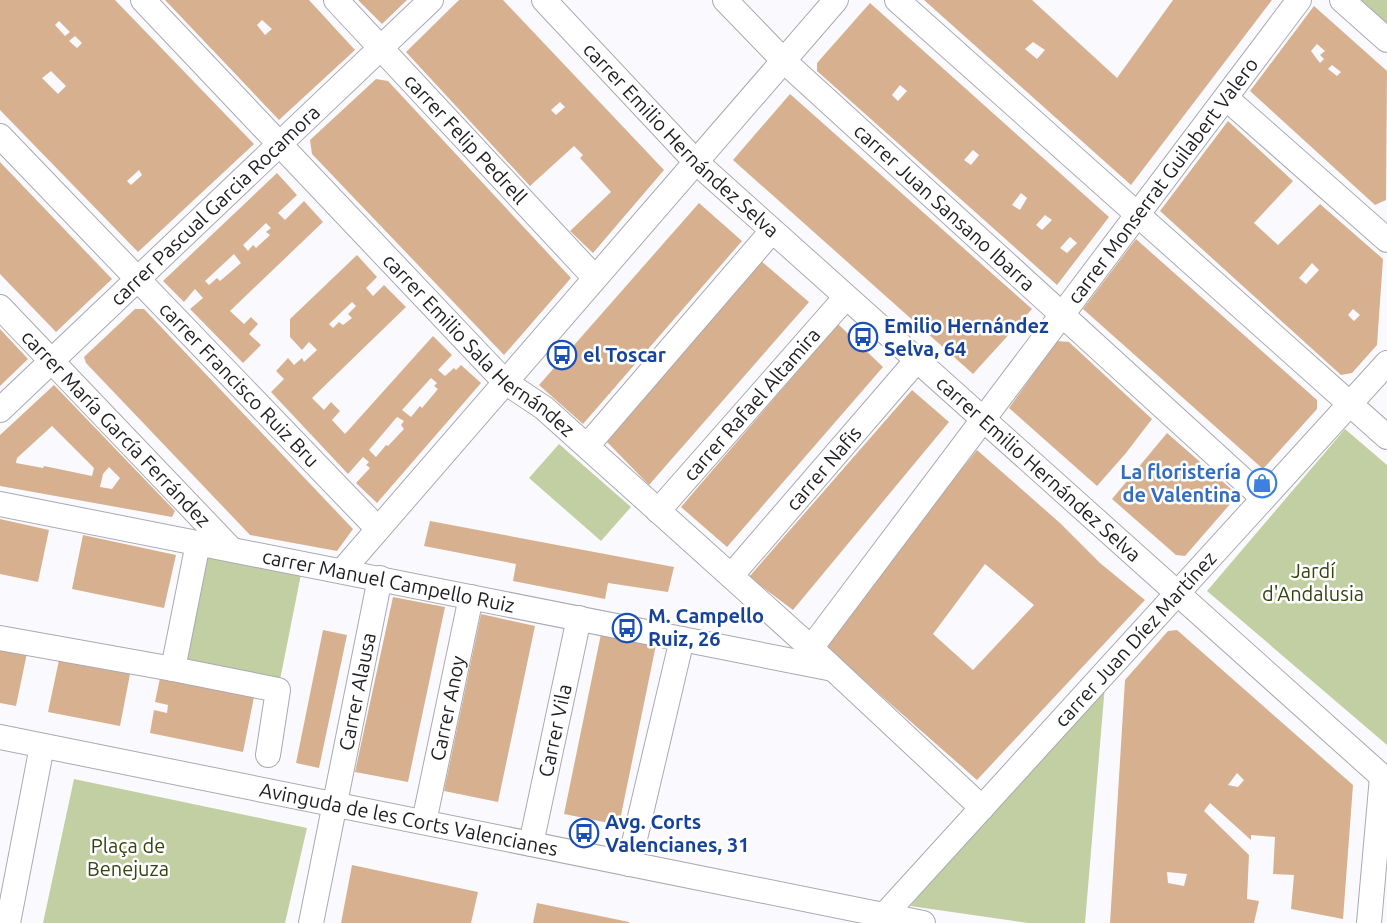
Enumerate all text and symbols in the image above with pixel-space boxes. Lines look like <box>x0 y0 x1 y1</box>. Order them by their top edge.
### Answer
street label: carrer Emilio Hernández Selva <box>579 37 784 242</box>
street label: carrer Monserrat Guilabert Valero <box>1062 53 1263 308</box>
street label: carrer Felip Pedrell <box>400 69 532 208</box>
street label: carrer Pascual Garcia Rocamora <box>105 100 324 310</box>
street label: carrer Juan Sansano Ibarra <box>849 119 1040 295</box>
street label: carrer Emilio Sala Hernández <box>378 249 580 441</box>
street label: carrer Francisco Ruiz Bru <box>155 297 324 472</box>
place label: Emilio Hernández Selva, 64 <box>884 314 1049 360</box>
bus stop icon: Emilio Hernández Selva, 64 <box>847 321 879 353</box>
street label: carrer Rafael Altamira <box>678 323 825 485</box>
street label: carrer María García Ferrández <box>17 325 216 531</box>
bus stop icon: el Toscar <box>546 339 578 371</box>
place label: el Toscar <box>583 343 667 366</box>
street label: carrer Emilio Hernández Selva <box>932 371 1146 566</box>
street label: carrer Nafis <box>781 421 866 515</box>
place label: La floristería de Valentina <box>1120 460 1241 506</box>
shop icon: La floristería de Valentina <box>1246 467 1278 499</box>
street label: carrer Manuel Campello Ruiz <box>260 544 517 617</box>
street label: carrer Juan Díez Martínez <box>1050 546 1221 731</box>
park label: Jardí d'Andalusia <box>1262 559 1364 605</box>
place label: M. Campello Ruiz, 26 <box>648 604 764 650</box>
bus stop icon: M. Campello Ruiz, 26 <box>611 612 643 644</box>
street label: Carrer Alausa <box>334 630 380 753</box>
street label: Carrer Anoy <box>425 653 469 763</box>
street label: Carrer Vila <box>534 682 576 779</box>
street label: Avinguda de les Corts Valencianes <box>258 778 560 860</box>
place label: Avg. Corts Valencianes, 31 <box>605 810 750 856</box>
bus stop icon: Avg. Corts Valencianes, 31 <box>568 817 600 849</box>
park label: Plaça de Benejuza <box>87 834 169 880</box>

